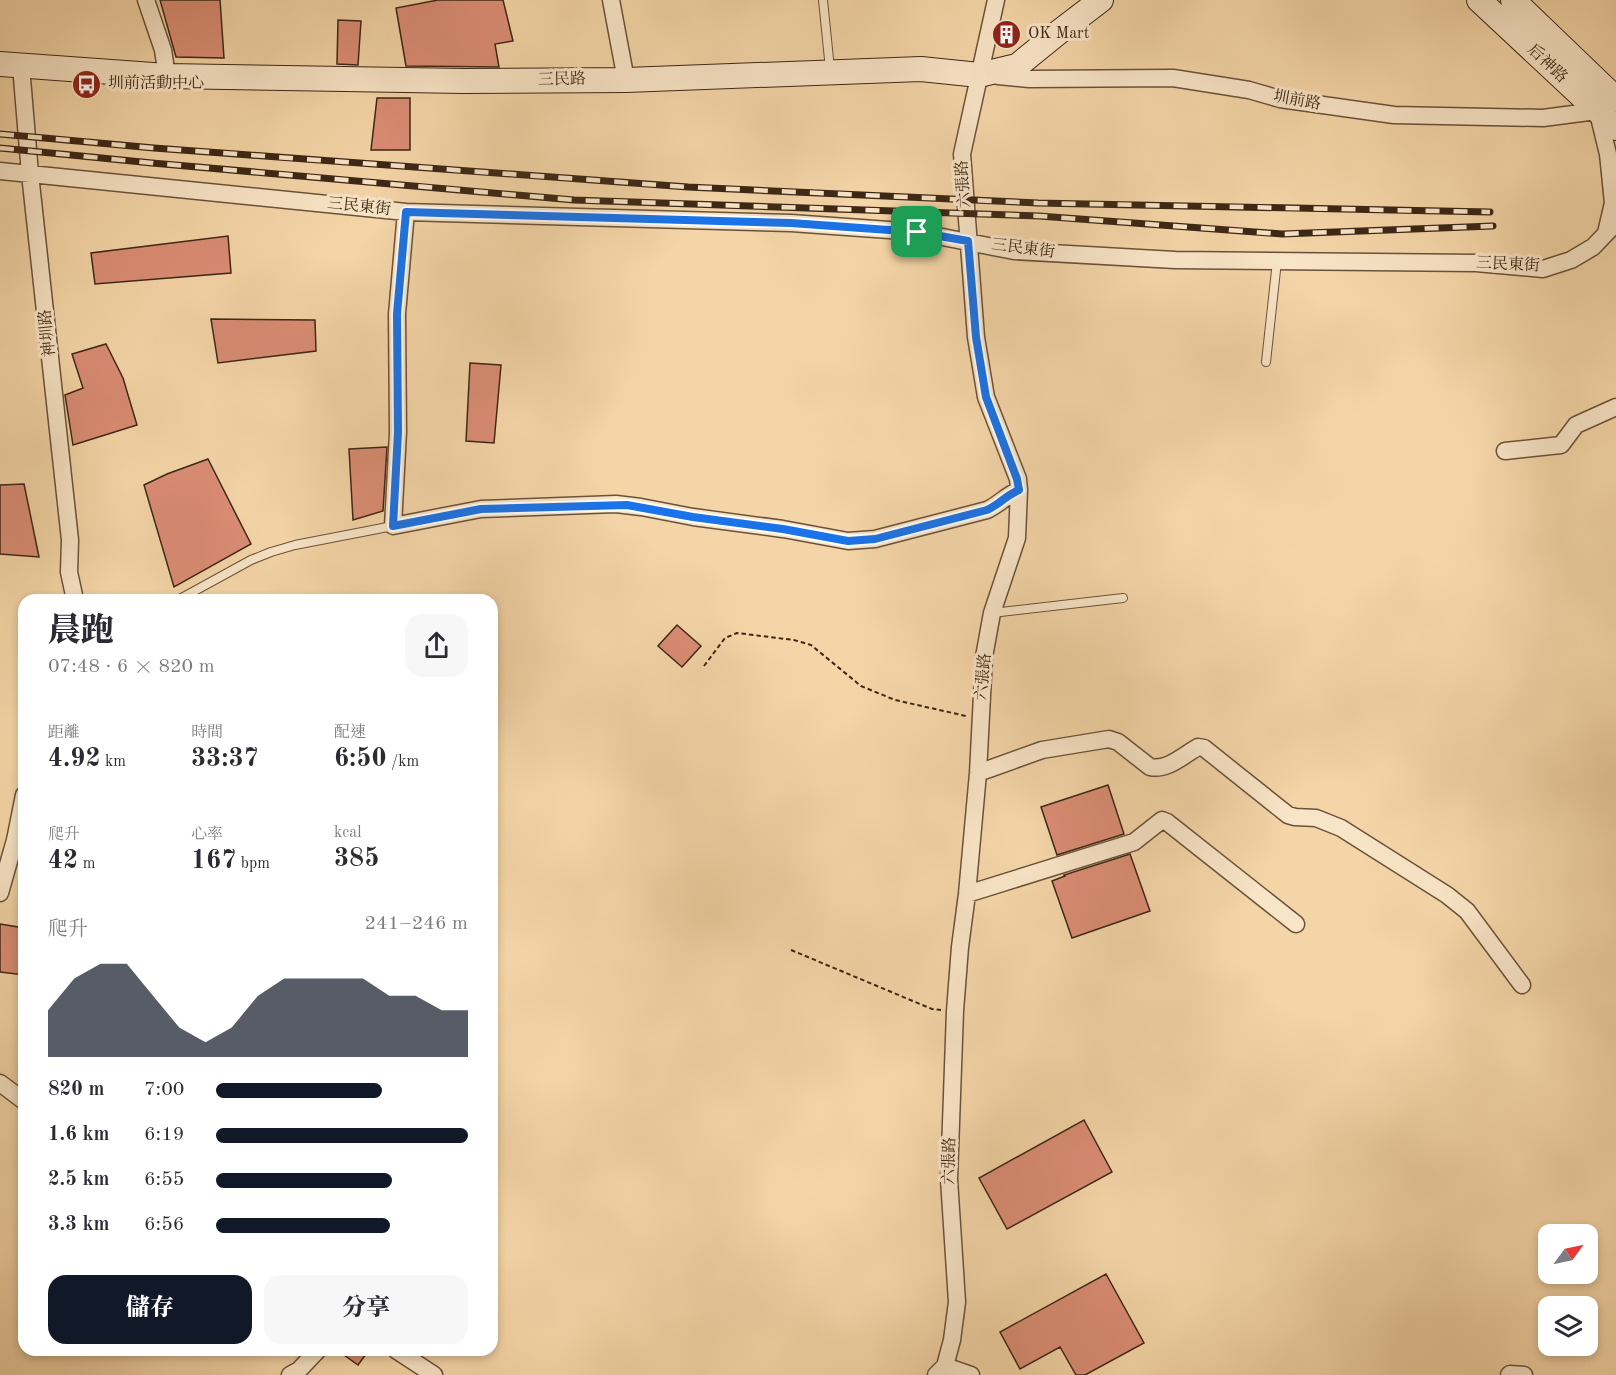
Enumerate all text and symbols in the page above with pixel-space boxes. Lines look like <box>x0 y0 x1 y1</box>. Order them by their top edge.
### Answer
building icon: OK Mart <box>991 18 1023 50</box>
place label: OK Mart <box>1028 26 1090 42</box>
street label: 后神路 <box>1524 40 1571 86</box>
bus stop icon: 圳前活動中心 <box>71 68 103 100</box>
street label: 三民路 <box>538 70 586 88</box>
place label: 圳前活動中心 <box>108 74 204 92</box>
street label: 圳前路 <box>1272 87 1322 113</box>
street label: 六張路 <box>952 159 974 209</box>
street label: 三民東街 <box>326 194 392 218</box>
pin <box>891 206 942 257</box>
icon: arrive <box>900 215 933 248</box>
street label: 三民東街 <box>990 235 1056 261</box>
street label: 三民東街 <box>1476 253 1540 275</box>
street label: 神圳路 <box>36 308 58 358</box>
button: share <box>405 614 468 677</box>
text: 晨跑 <box>48 616 114 649</box>
street label: 六張路 <box>972 652 994 702</box>
text: 07:48 · 6 × 820 m <box>48 657 215 677</box>
text: 距離 <box>48 725 80 741</box>
text: 時間 <box>191 725 223 741</box>
text: 配速 <box>334 725 366 741</box>
text: 4.92 <box>48 746 101 772</box>
text: 33:37 <box>191 746 259 772</box>
text: 6:50 <box>334 746 387 772</box>
text: km <box>101 754 126 770</box>
text: /km <box>387 754 419 770</box>
text: kcal <box>334 825 362 841</box>
text: 爬升 <box>48 827 80 843</box>
text: 心率 <box>191 827 223 843</box>
text: 385 <box>334 846 379 872</box>
text: 42 <box>48 848 78 874</box>
text: 167 <box>191 848 236 874</box>
text: m <box>78 856 95 872</box>
text: bpm <box>236 856 270 872</box>
text: 241–246 m <box>365 914 468 934</box>
text: 爬升 <box>48 920 88 940</box>
text: 820 m <box>48 1080 104 1100</box>
text: 7:00 <box>144 1080 184 1100</box>
text: 1.6 km <box>48 1125 110 1145</box>
text: 6:19 <box>144 1125 184 1145</box>
street label: 六張路 <box>940 1137 958 1185</box>
text: 2.5 km <box>48 1170 110 1190</box>
text: 6:55 <box>144 1170 184 1190</box>
text: 3.3 km <box>48 1215 110 1235</box>
text: 6:56 <box>144 1215 184 1235</box>
north arrow <box>1538 1224 1598 1284</box>
map controls <box>1538 1224 1598 1356</box>
button: 儲存 <box>48 1275 252 1344</box>
button: 分享 <box>264 1275 468 1344</box>
button: layers <box>1538 1296 1598 1356</box>

